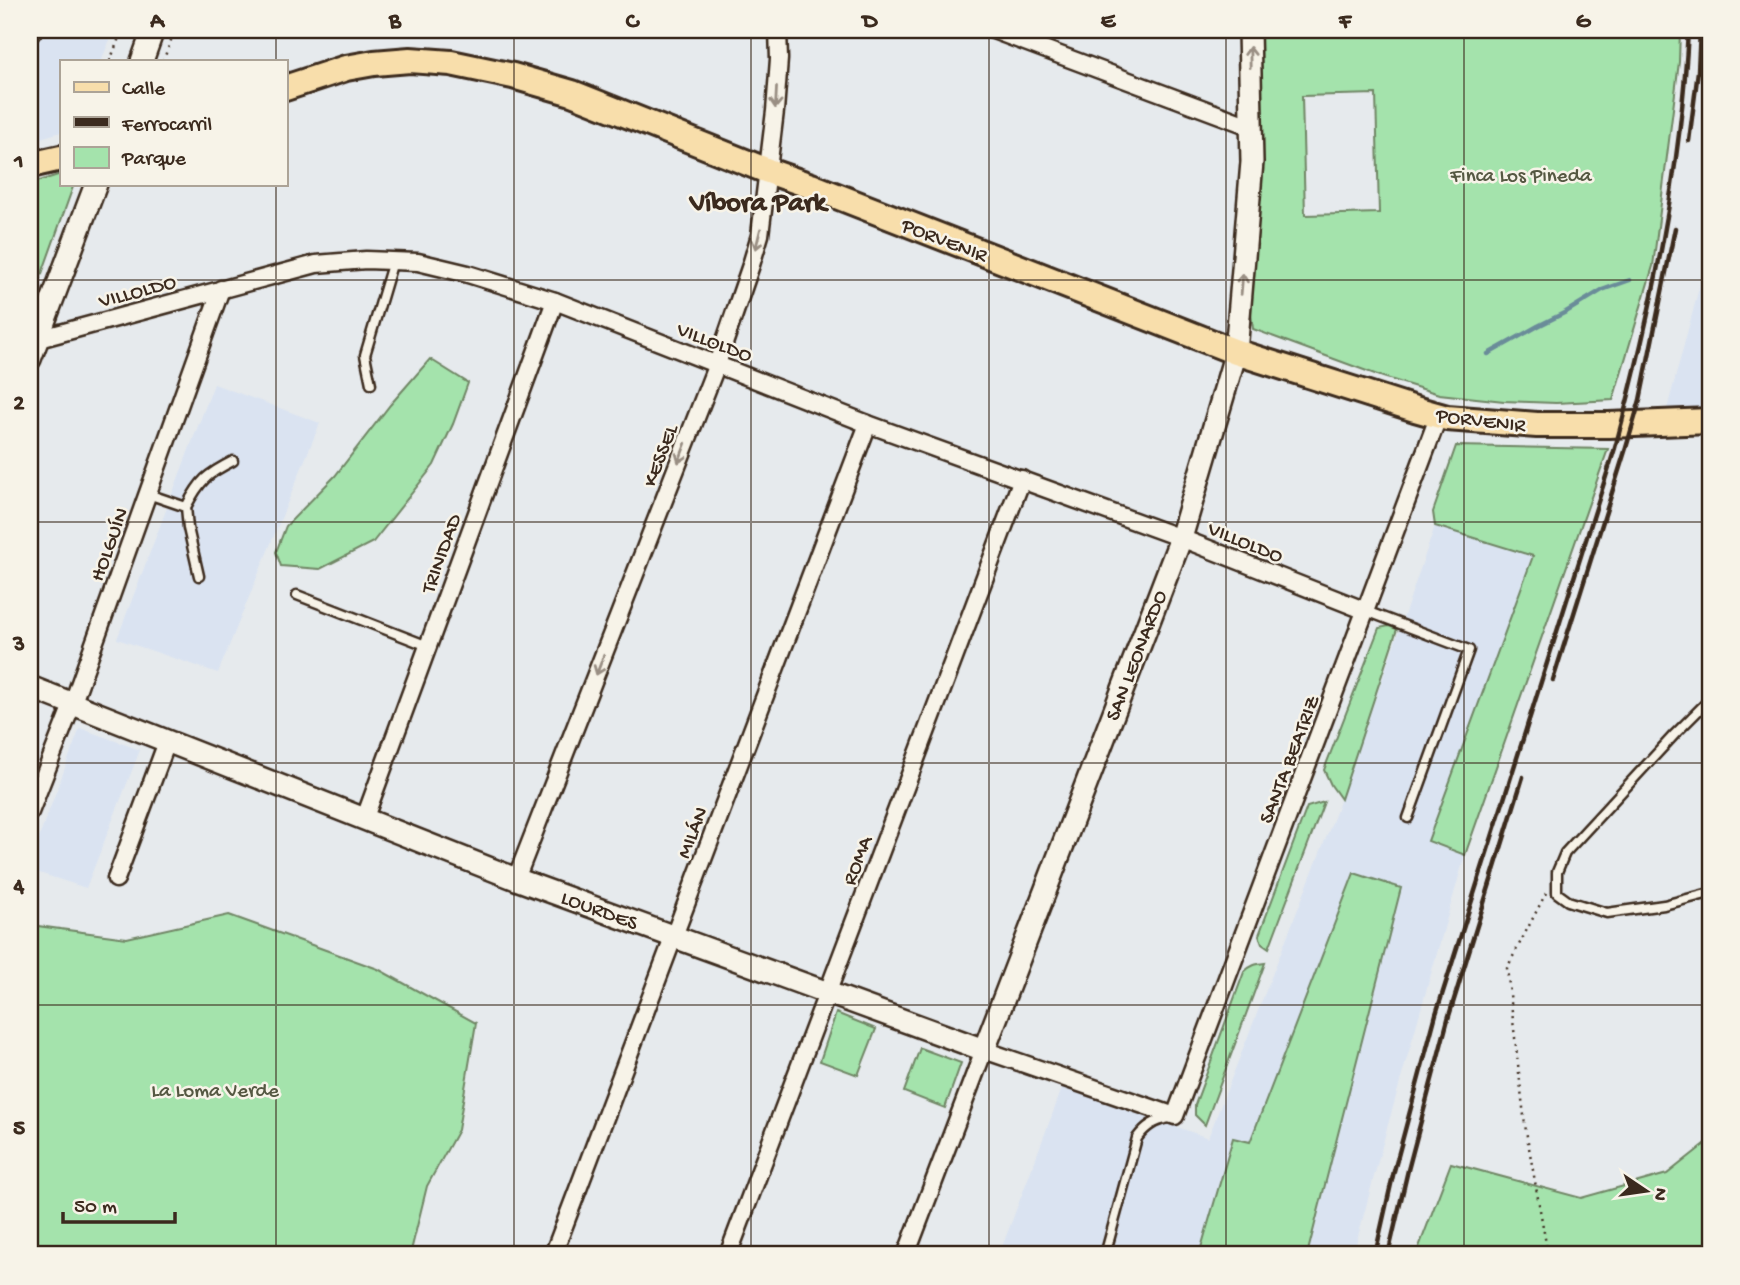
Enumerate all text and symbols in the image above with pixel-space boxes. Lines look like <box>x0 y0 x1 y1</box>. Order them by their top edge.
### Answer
text: A <box>149 9 165 36</box>
text: B <box>388 9 402 36</box>
text: C <box>626 9 641 36</box>
text: D <box>861 9 879 36</box>
text: E <box>1101 9 1117 36</box>
text: F <box>1338 9 1353 36</box>
text: G <box>1576 9 1592 36</box>
one-way arrow <box>1243 46 1257 69</box>
legend <box>60 60 287 186</box>
text: Calle <box>122 78 166 103</box>
one-way arrow <box>770 86 783 109</box>
text: Ferrocarril <box>121 114 212 139</box>
text: Parque <box>121 148 187 173</box>
text: 1 <box>13 149 24 176</box>
park label: Finca Los Pineda <box>1449 165 1593 190</box>
district label: Víbora Park <box>688 188 830 221</box>
street label: PORVENIR <box>896 214 991 270</box>
one-way arrow <box>751 227 764 250</box>
street label: VILLOLDO <box>96 271 180 316</box>
one-way arrow <box>1236 273 1249 296</box>
street label: VILLOLDO <box>672 318 755 370</box>
text: 2 <box>13 391 25 418</box>
street label: PORVENIR <box>1434 404 1528 440</box>
street label: KESSEL <box>639 420 686 491</box>
one-way arrow <box>675 441 687 463</box>
street label: HOLGUÍN <box>86 505 136 585</box>
street label: TRINIDAD <box>417 511 469 598</box>
street label: VILLOLDO <box>1203 518 1286 571</box>
street label: SAN LEONARDO <box>1102 587 1175 725</box>
text: 3 <box>12 632 25 659</box>
one-way arrow <box>592 654 605 675</box>
street label: SANTA BEATRIZ <box>1255 692 1327 828</box>
street label: MILÁN <box>672 803 716 863</box>
street label: ROMA <box>839 832 881 889</box>
text: 4 <box>13 874 25 901</box>
street label: LOURDES <box>557 887 641 938</box>
park label: La Loma Verde <box>151 1080 280 1105</box>
text: 5 <box>13 1116 25 1143</box>
north arrow <box>1610 1156 1680 1226</box>
scale bar <box>63 1180 175 1224</box>
text: N <box>1647 1185 1672 1203</box>
text: 50 m <box>74 1196 117 1221</box>

